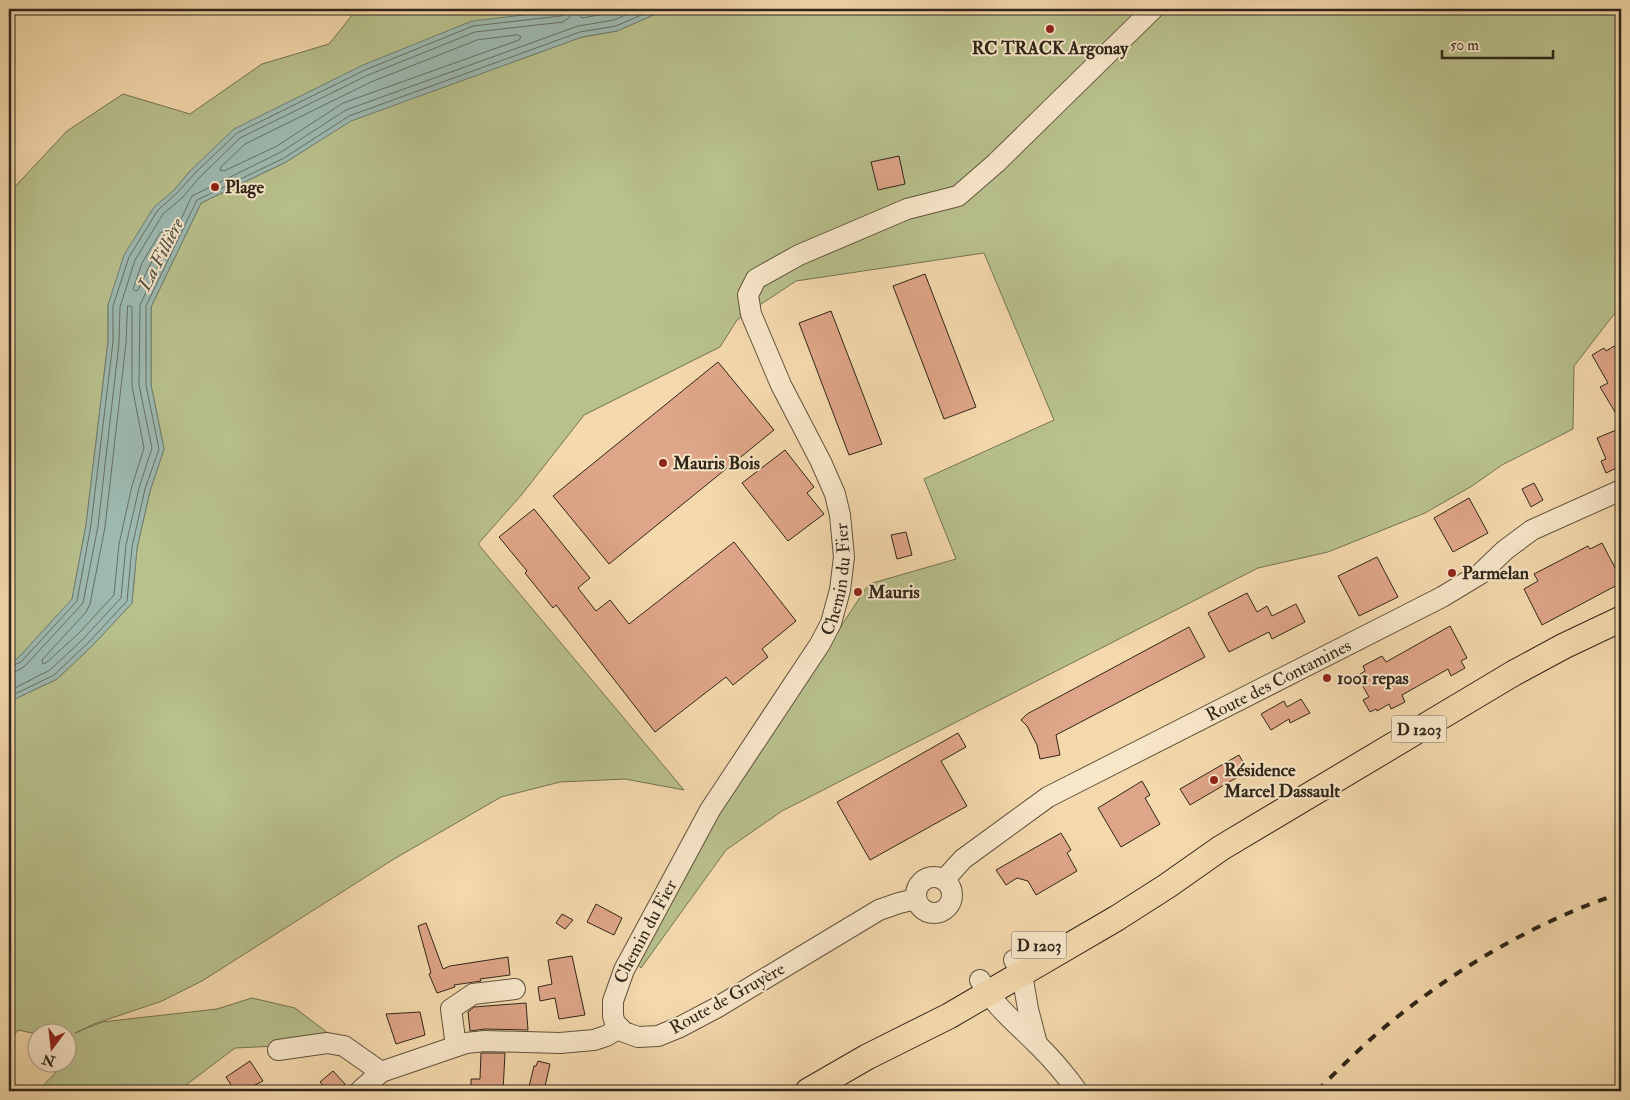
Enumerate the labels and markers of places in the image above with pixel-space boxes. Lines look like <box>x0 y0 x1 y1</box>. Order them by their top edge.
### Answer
marker: RC TRACK Argonay <box>1044 23 1056 35</box>
place label: RC TRACK Argonay <box>972 37 1129 60</box>
place label: Plage <box>225 176 264 199</box>
marker: Plage <box>209 181 221 193</box>
place label: Mauris Bois <box>672 452 760 475</box>
marker: Mauris Bois <box>657 457 669 469</box>
place label: Parmelan <box>1462 562 1530 585</box>
marker: Parmelan <box>1446 567 1458 579</box>
place label: Mauris <box>867 581 920 604</box>
marker: Mauris <box>852 586 864 598</box>
place label: 1001 repas <box>1337 667 1409 690</box>
marker: 1001 repas <box>1321 672 1333 684</box>
place label: Résidence Marcel Dassault <box>1223 759 1340 803</box>
marker: Résidence Marcel Dassault <box>1208 774 1220 786</box>

